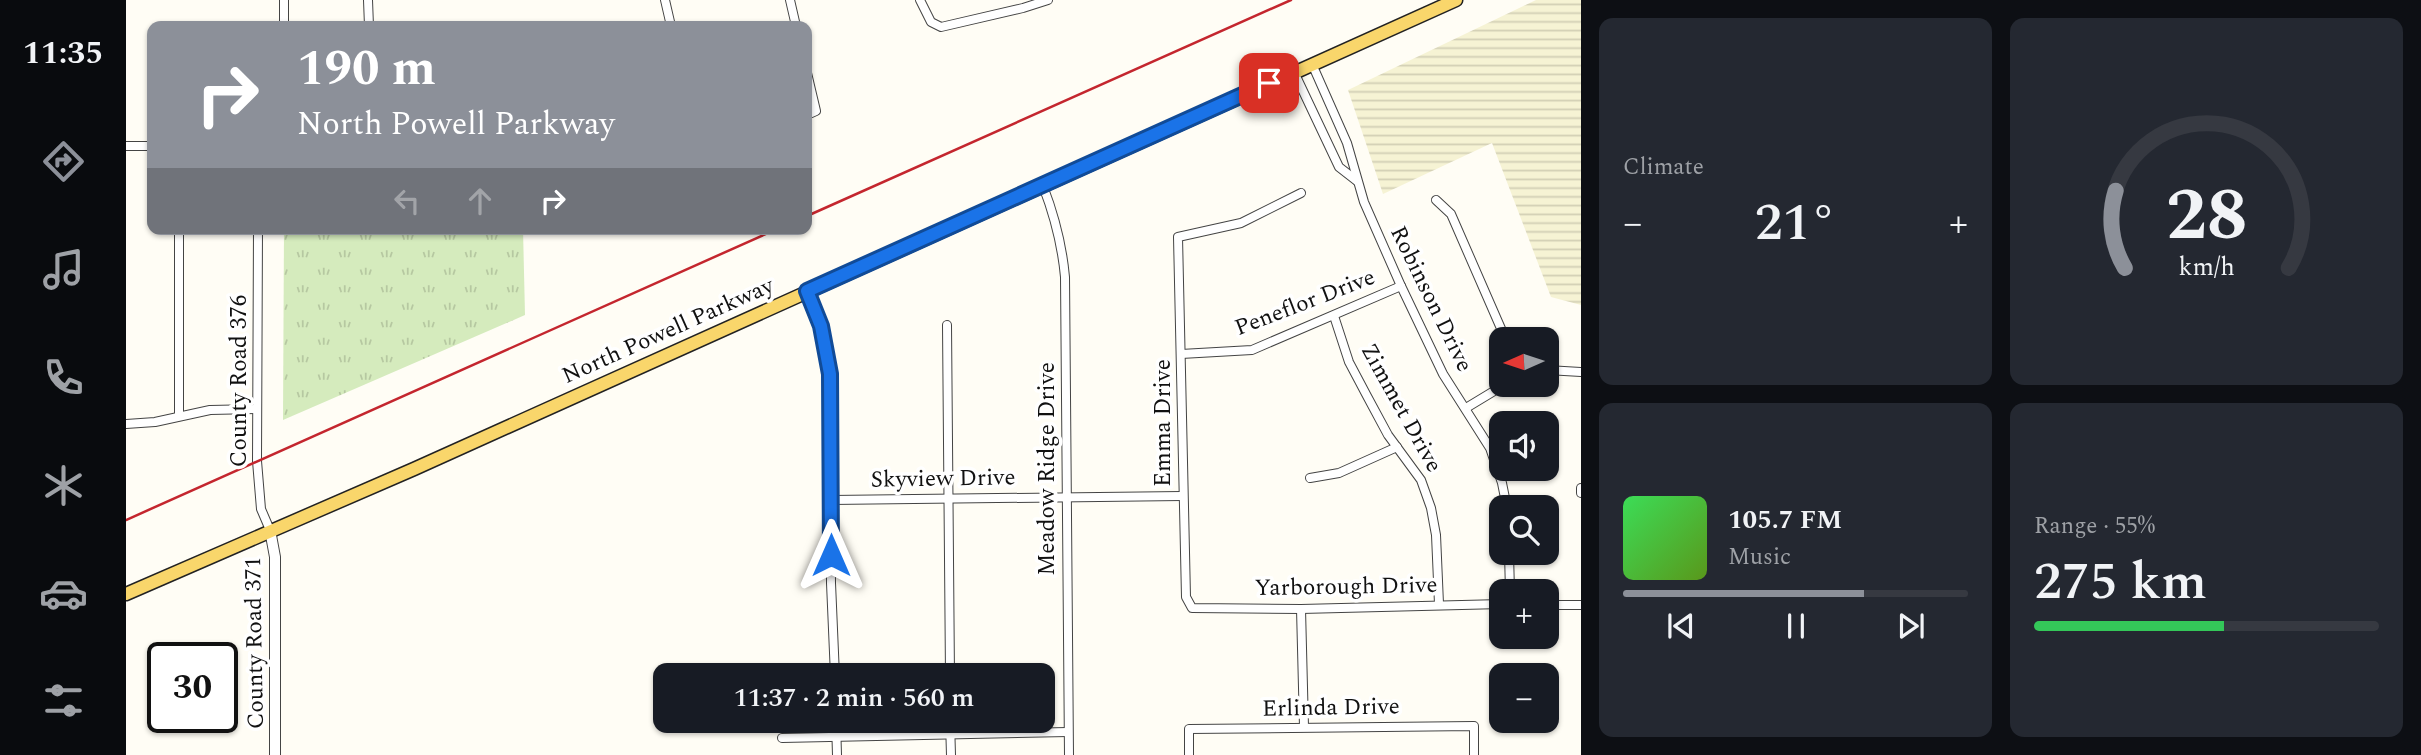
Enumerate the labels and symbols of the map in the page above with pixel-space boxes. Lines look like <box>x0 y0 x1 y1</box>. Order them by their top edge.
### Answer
pin <box>1239 53 1299 113</box>
street label: Robinson Drive <box>1380 220 1482 378</box>
street label: Peneflor Drive <box>1230 260 1380 346</box>
street label: North Powell Parkway <box>557 268 780 393</box>
street label: County Road 376 <box>222 295 257 467</box>
north arrow <box>1489 327 1559 397</box>
street label: Zimmet Drive <box>1351 337 1451 479</box>
street label: Emma Drive <box>1146 359 1181 487</box>
street label: Meadow Ridge Drive <box>1030 362 1065 576</box>
street label: Skyview Drive <box>870 460 1016 498</box>
position arrow <box>794 518 868 592</box>
street label: County Road 371 <box>236 556 274 730</box>
street label: Yarborough Drive <box>1254 568 1438 606</box>
speed limit sign: 30 <box>147 642 238 733</box>
street label: Erlinda Drive <box>1262 689 1400 727</box>

